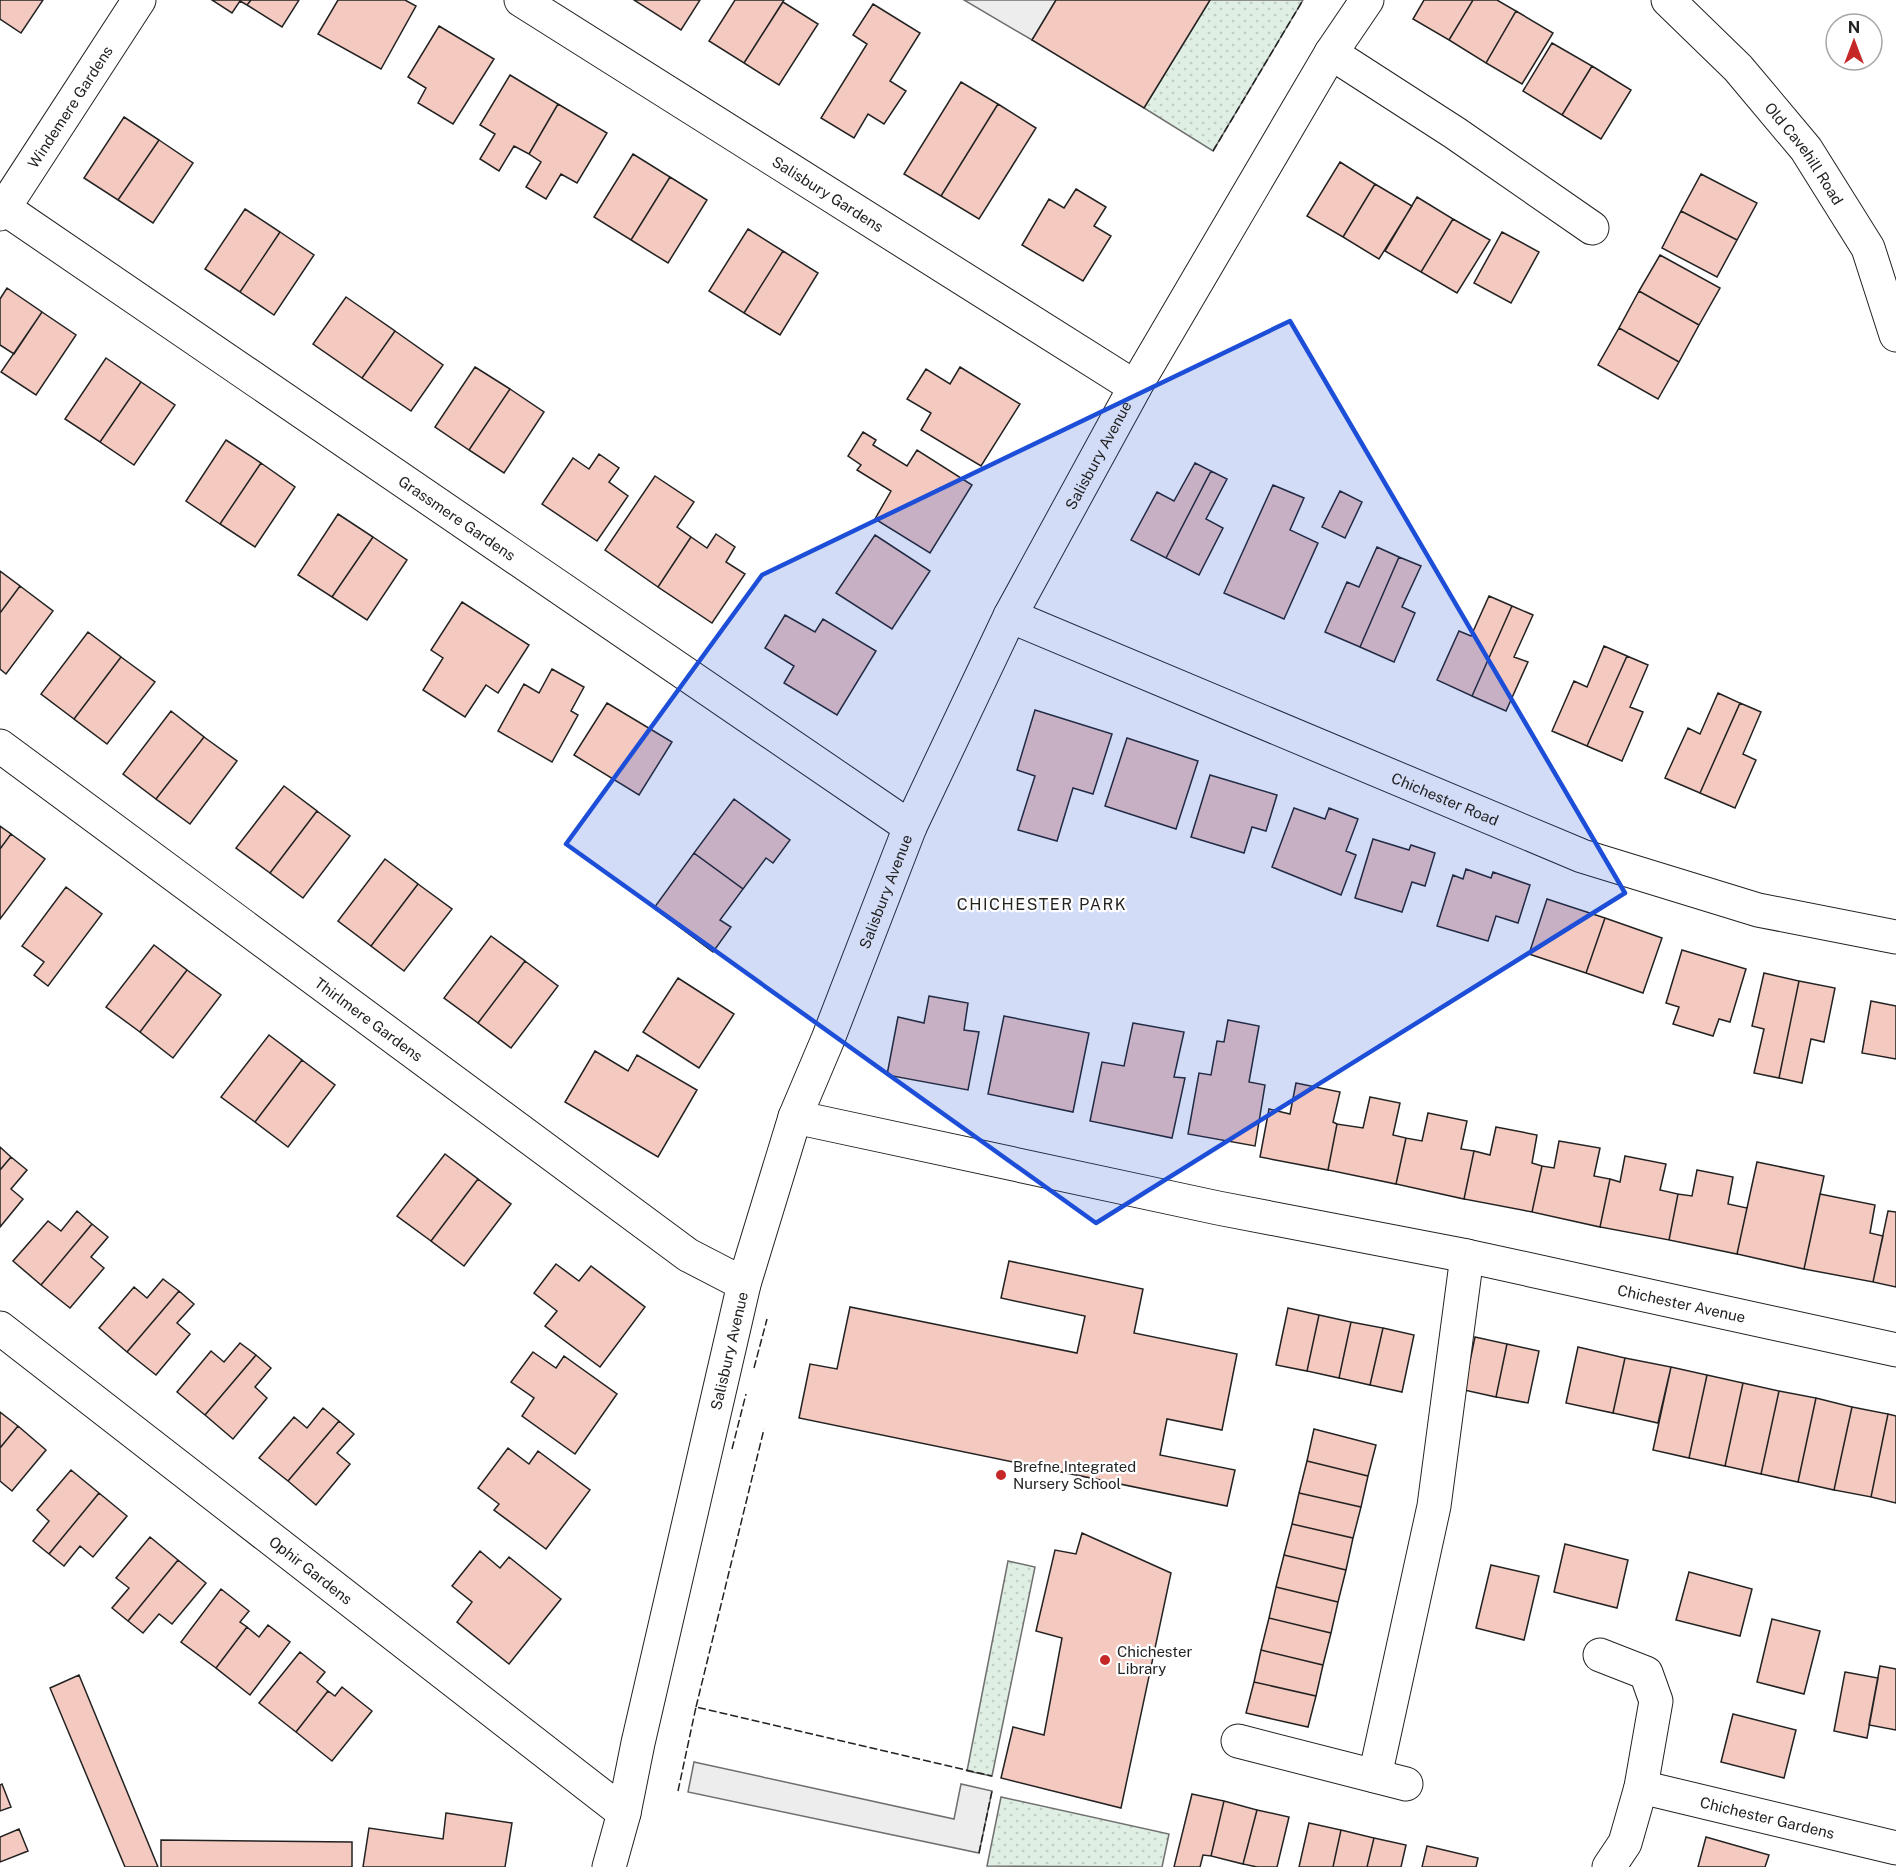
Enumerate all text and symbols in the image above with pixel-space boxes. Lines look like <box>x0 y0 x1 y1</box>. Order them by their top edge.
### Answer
north arrow <box>1824 12 1884 72</box>
text: N <box>1848 18 1860 37</box>
street label: Windemere Gardens <box>24 42 116 171</box>
street label: Old Cavehill Road <box>1762 99 1847 208</box>
street label: Salisbury Gardens <box>769 152 887 235</box>
street label: Salisbury Avenue <box>1061 398 1134 512</box>
street label: Grassmere Gardens <box>396 472 519 564</box>
street label: Chichester Road <box>1389 769 1501 829</box>
street label: Salisbury Avenue <box>855 832 915 951</box>
district label: CHICHESTER PARK <box>957 895 1127 914</box>
street label: Thirlmere Gardens <box>312 974 426 1064</box>
street label: Chichester Avenue <box>1616 1281 1747 1325</box>
street label: Salisbury Avenue <box>707 1290 750 1412</box>
place label: Brefne Integrated Nursery School <box>1013 1458 1136 1492</box>
marker: Brefne Integrated Nursery School <box>994 1468 1008 1482</box>
street label: Ophir Gardens <box>266 1532 356 1607</box>
place label: Chichester Library <box>1117 1643 1192 1677</box>
marker: Chichester Library <box>1098 1653 1112 1667</box>
street label: Chichester Gardens <box>1699 1793 1836 1842</box>

